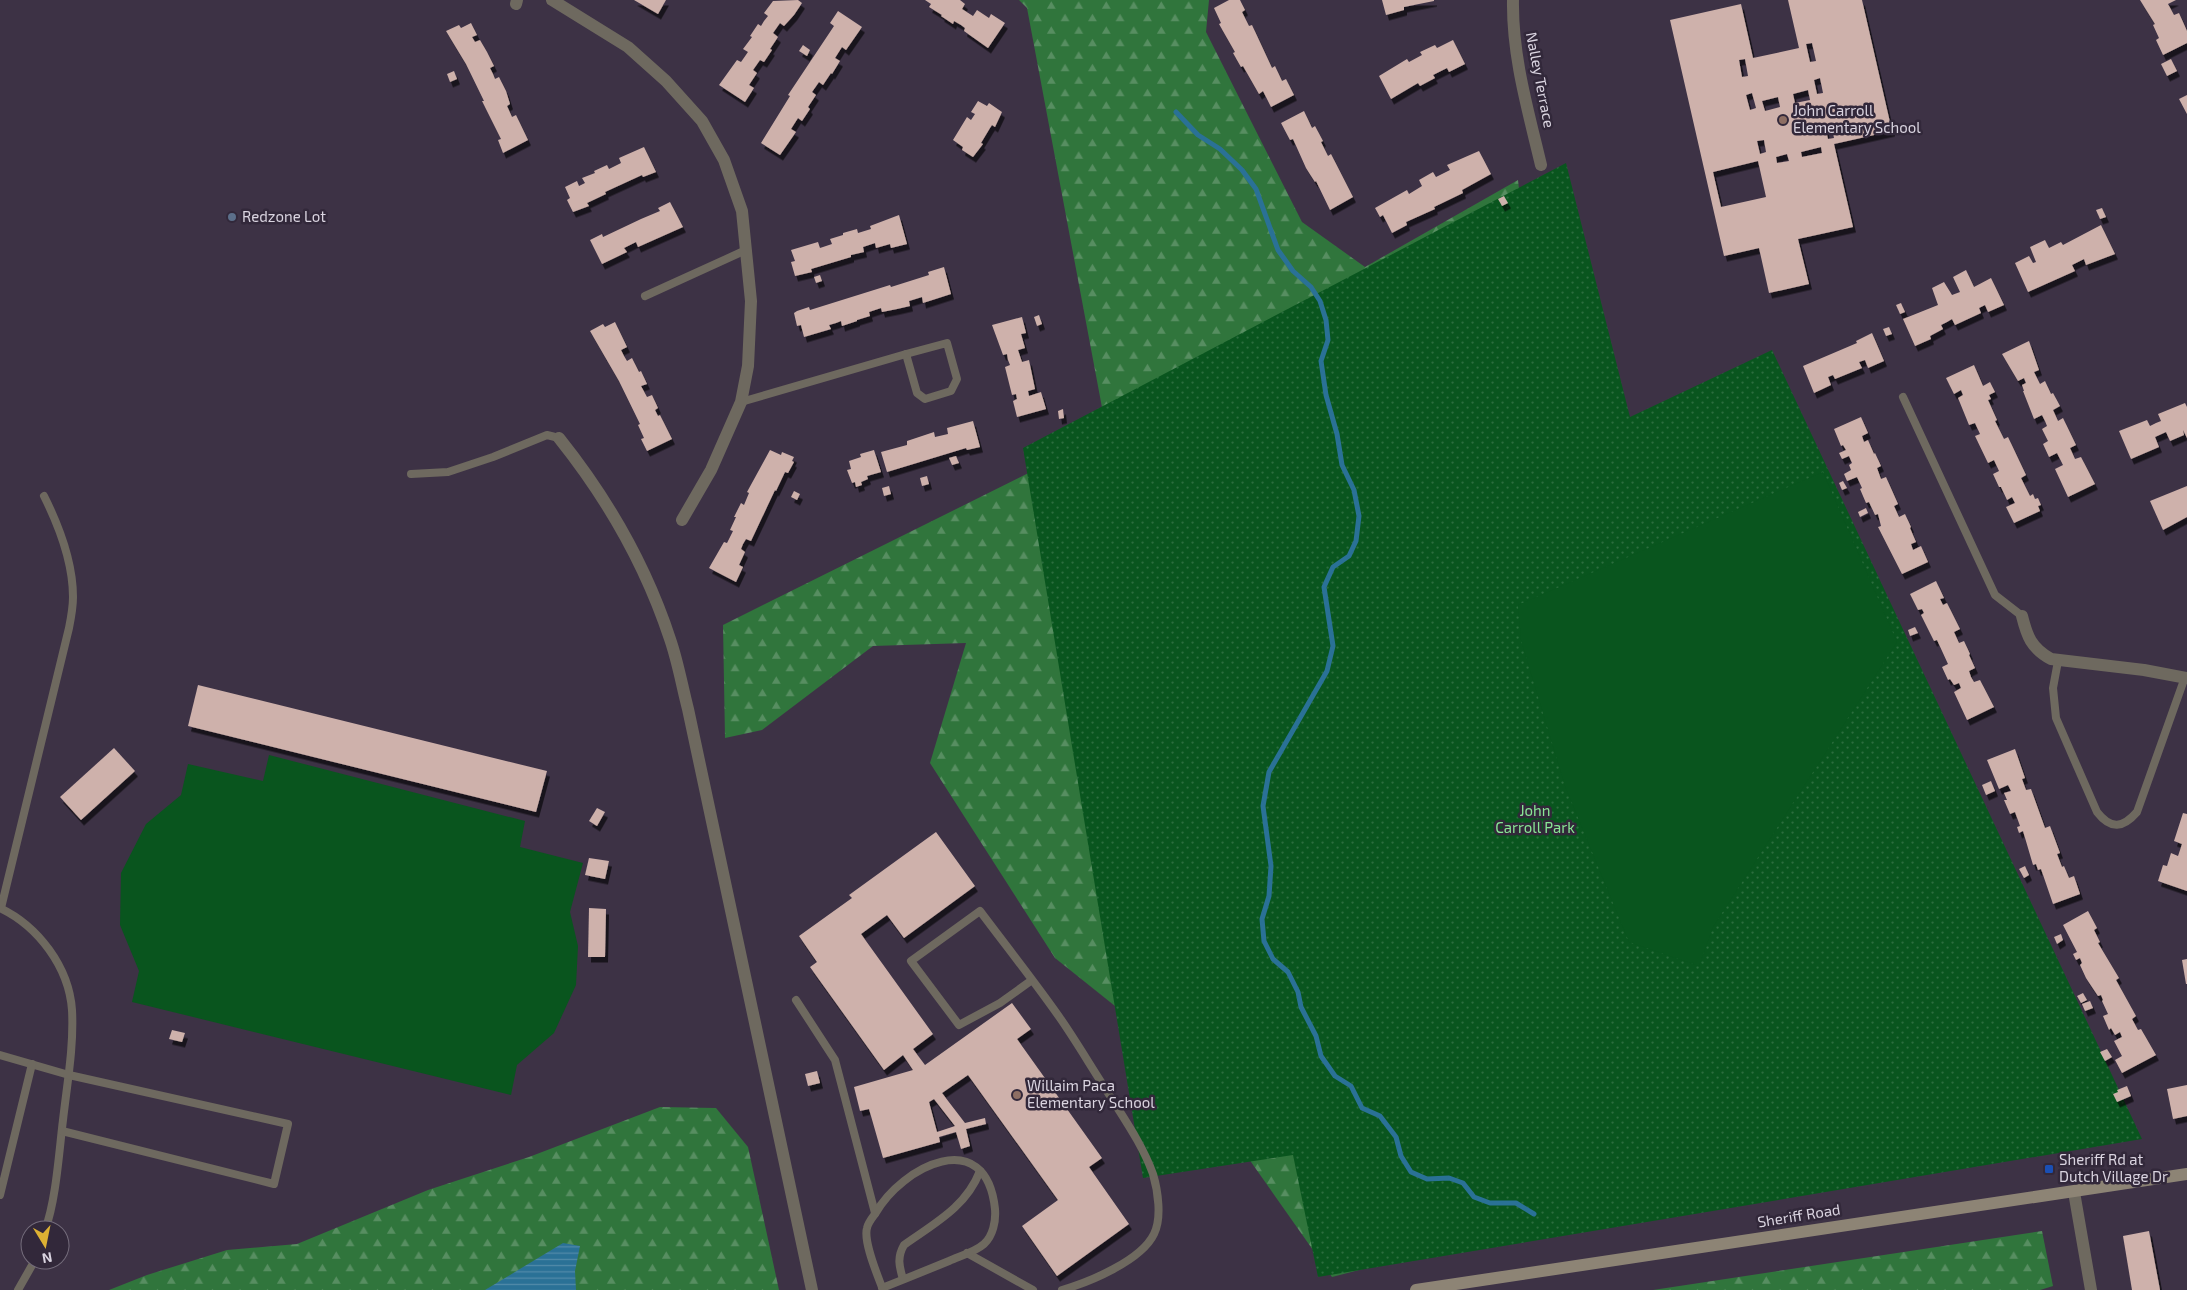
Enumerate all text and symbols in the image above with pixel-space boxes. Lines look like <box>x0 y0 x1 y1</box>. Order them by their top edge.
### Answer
street label: Nalley Terrace <box>1523 30 1559 129</box>
place label: John Carroll Elementary School <box>1793 101 1921 136</box>
marker: John Carroll Elementary School <box>1777 114 1789 126</box>
place label: Redzone Lot <box>242 207 326 225</box>
marker: Redzone Lot <box>226 211 238 223</box>
park label: John Carroll Park <box>1495 801 1575 836</box>
place label: Willaim Paca Elementary School <box>1027 1076 1155 1111</box>
marker: Willaim Paca Elementary School <box>1011 1089 1023 1101</box>
place label: Sheriff Rd at Dutch Village Dr <box>2059 1150 2168 1185</box>
marker: Sheriff Rd at Dutch Village Dr <box>2043 1163 2055 1175</box>
street label: Sheriff Road <box>1756 1200 1841 1230</box>
north arrow <box>20 1220 70 1270</box>
text: N <box>41 1249 54 1268</box>

